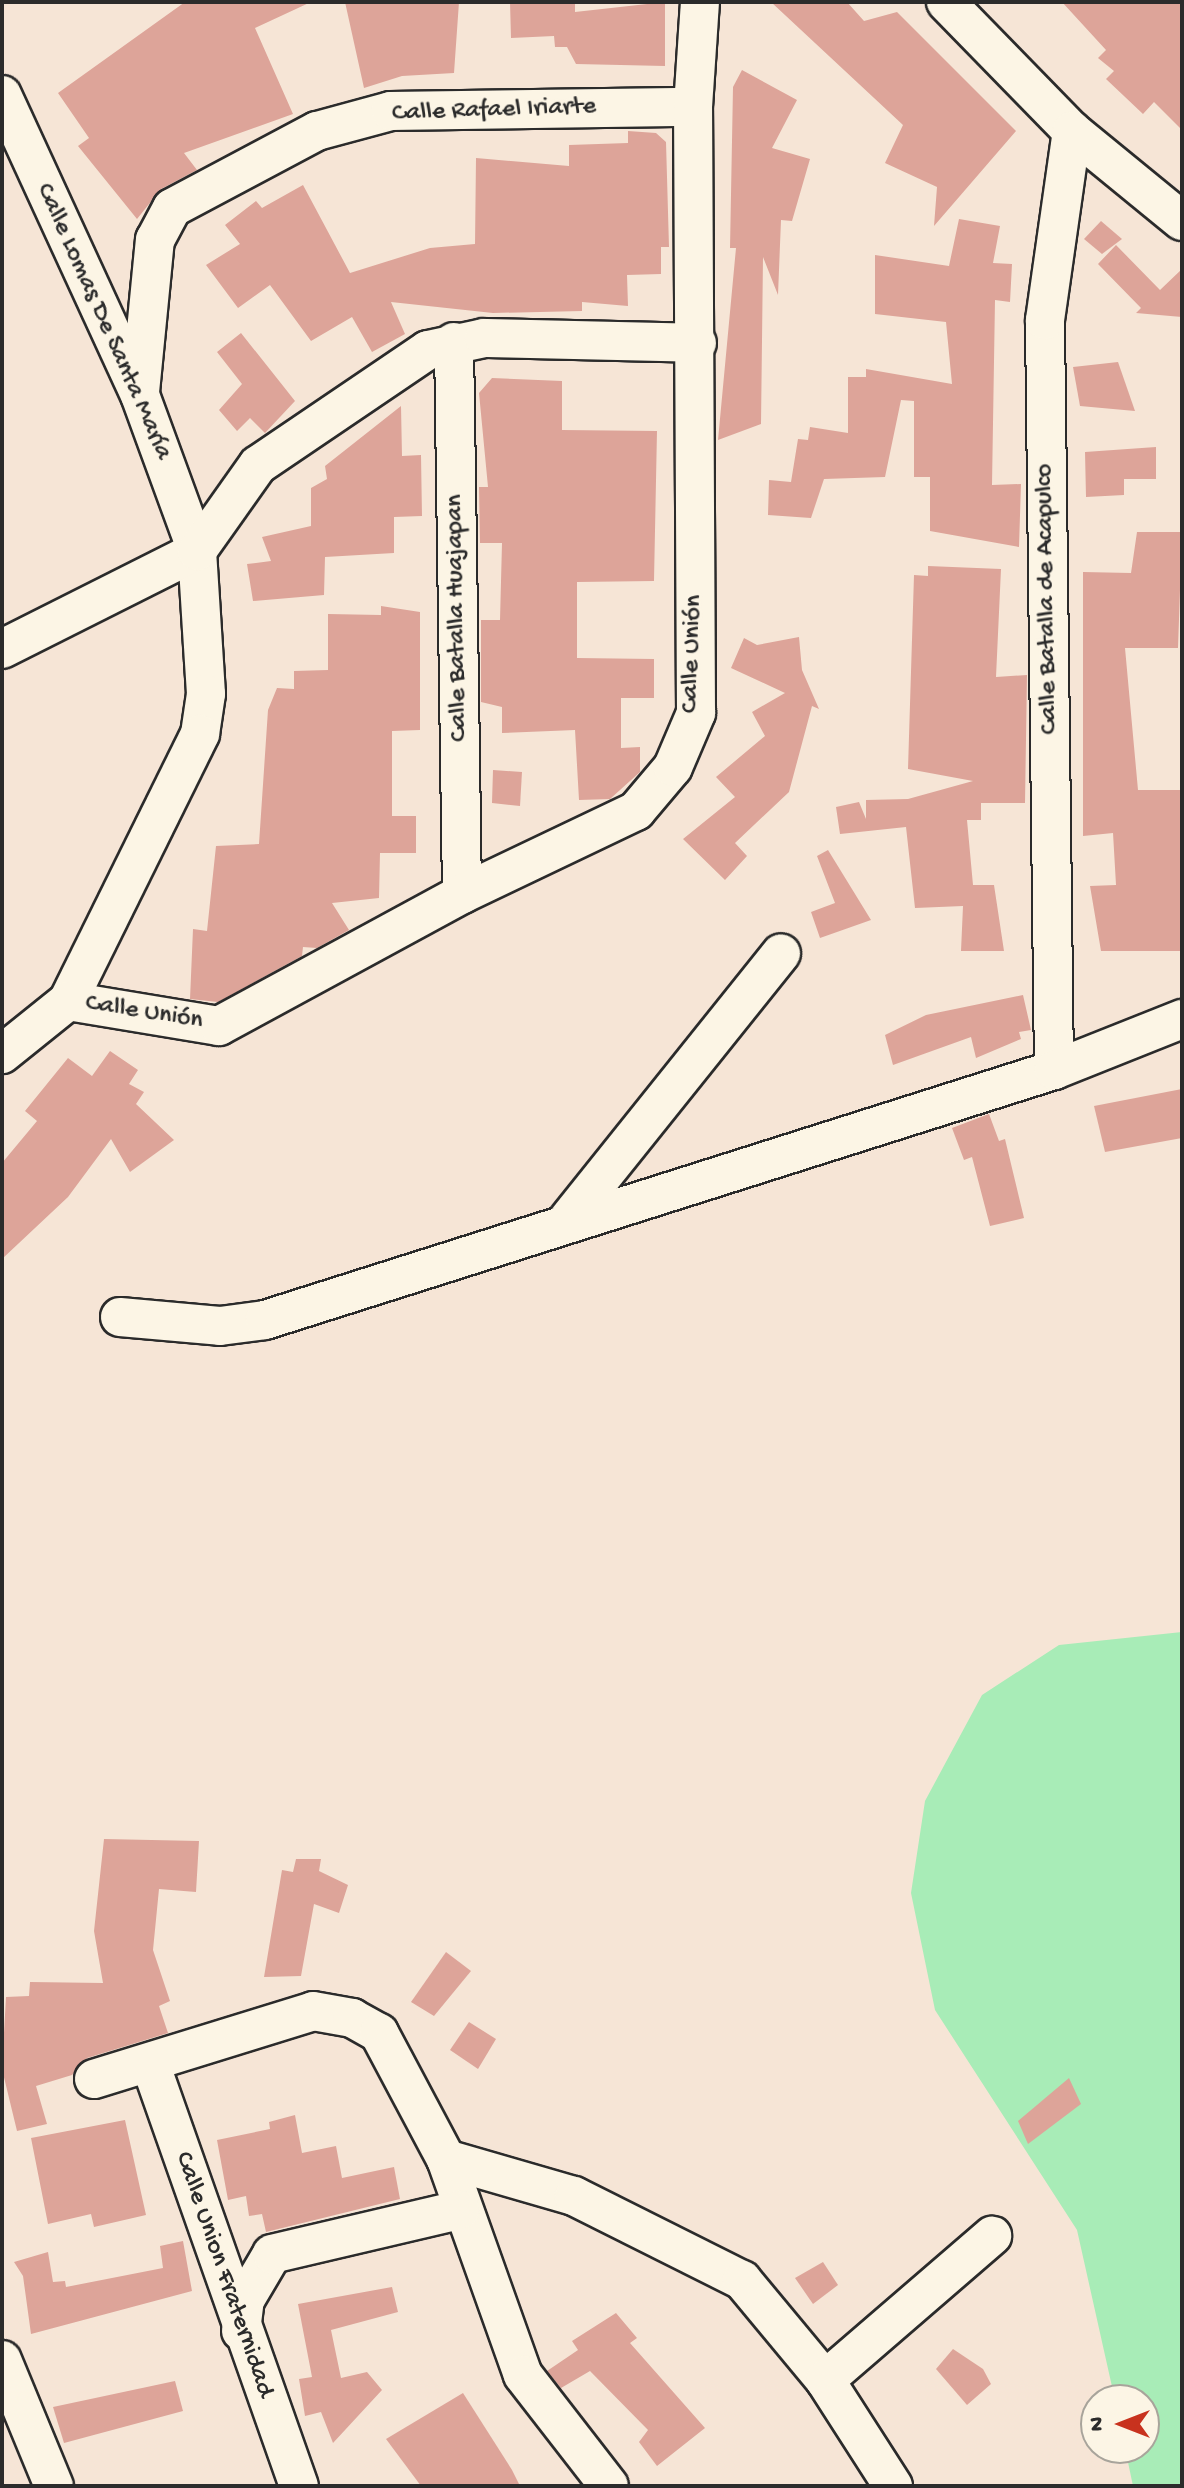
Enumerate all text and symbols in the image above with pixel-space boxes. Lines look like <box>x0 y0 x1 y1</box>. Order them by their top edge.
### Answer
street label: Calle Rafael Iriarte <box>391 92 597 130</box>
street label: Calle Lomas De Santa María <box>28 179 178 465</box>
street label: Calle Batalla de Acapulco <box>1030 463 1066 735</box>
street label: Calle Batalla Huajapan <box>440 494 476 742</box>
street label: Calle Unión <box>675 594 711 714</box>
street label: Calle Unión <box>83 988 205 1038</box>
street label: Calle Union Fraternidad <box>166 2148 280 2402</box>
north arrow <box>1080 2384 1160 2464</box>
text: N <box>1085 2417 1111 2431</box>

